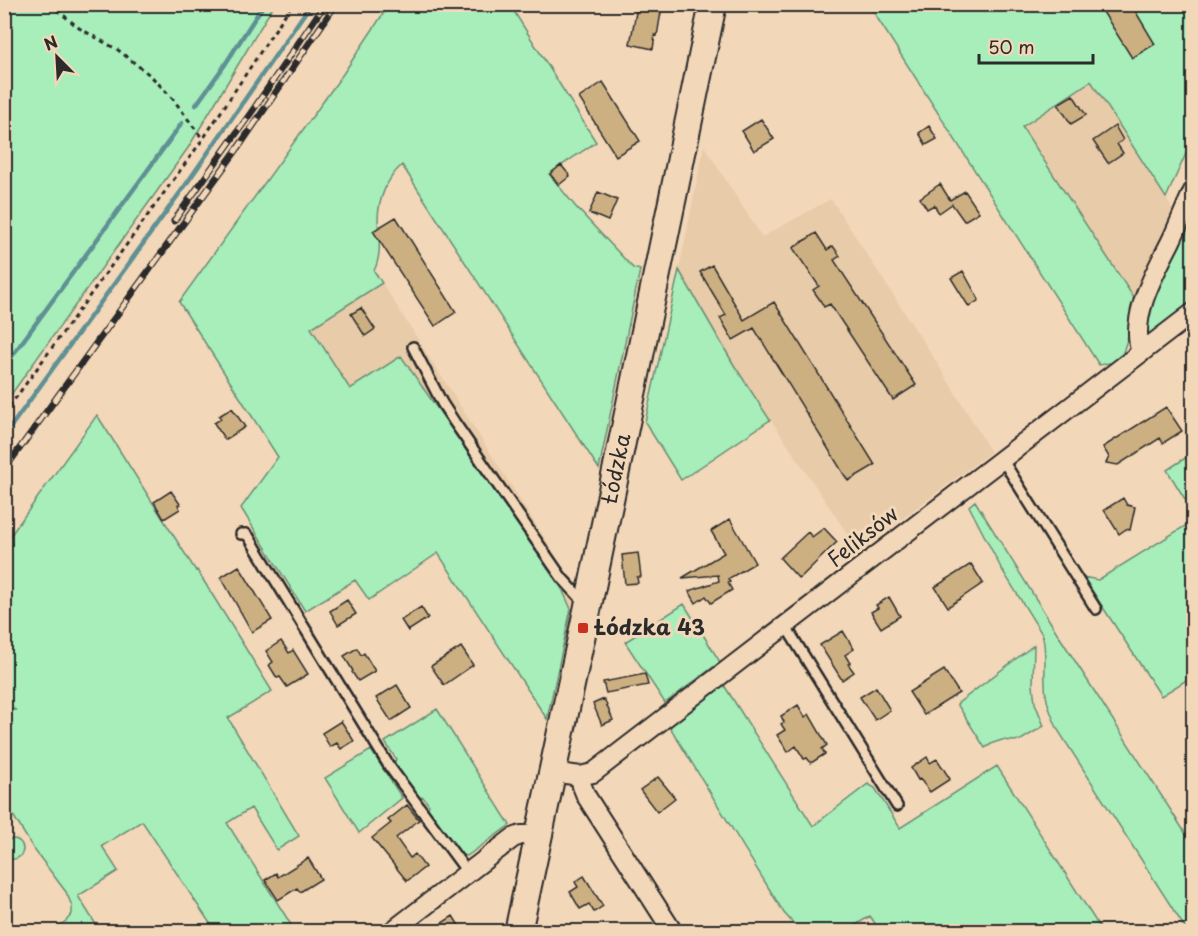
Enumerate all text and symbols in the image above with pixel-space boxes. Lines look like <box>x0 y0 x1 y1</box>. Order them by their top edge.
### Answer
north arrow <box>27 27 87 87</box>
scale bar <box>979 27 1093 65</box>
text: N <box>40 29 61 56</box>
text: 50 m <box>988 33 1035 60</box>
street label: Łódzka <box>591 430 637 507</box>
street label: Feliksów <box>819 497 904 573</box>
place label: Łódzka 43 <box>594 610 705 642</box>
marker: Łódzka 43 <box>576 621 590 635</box>

